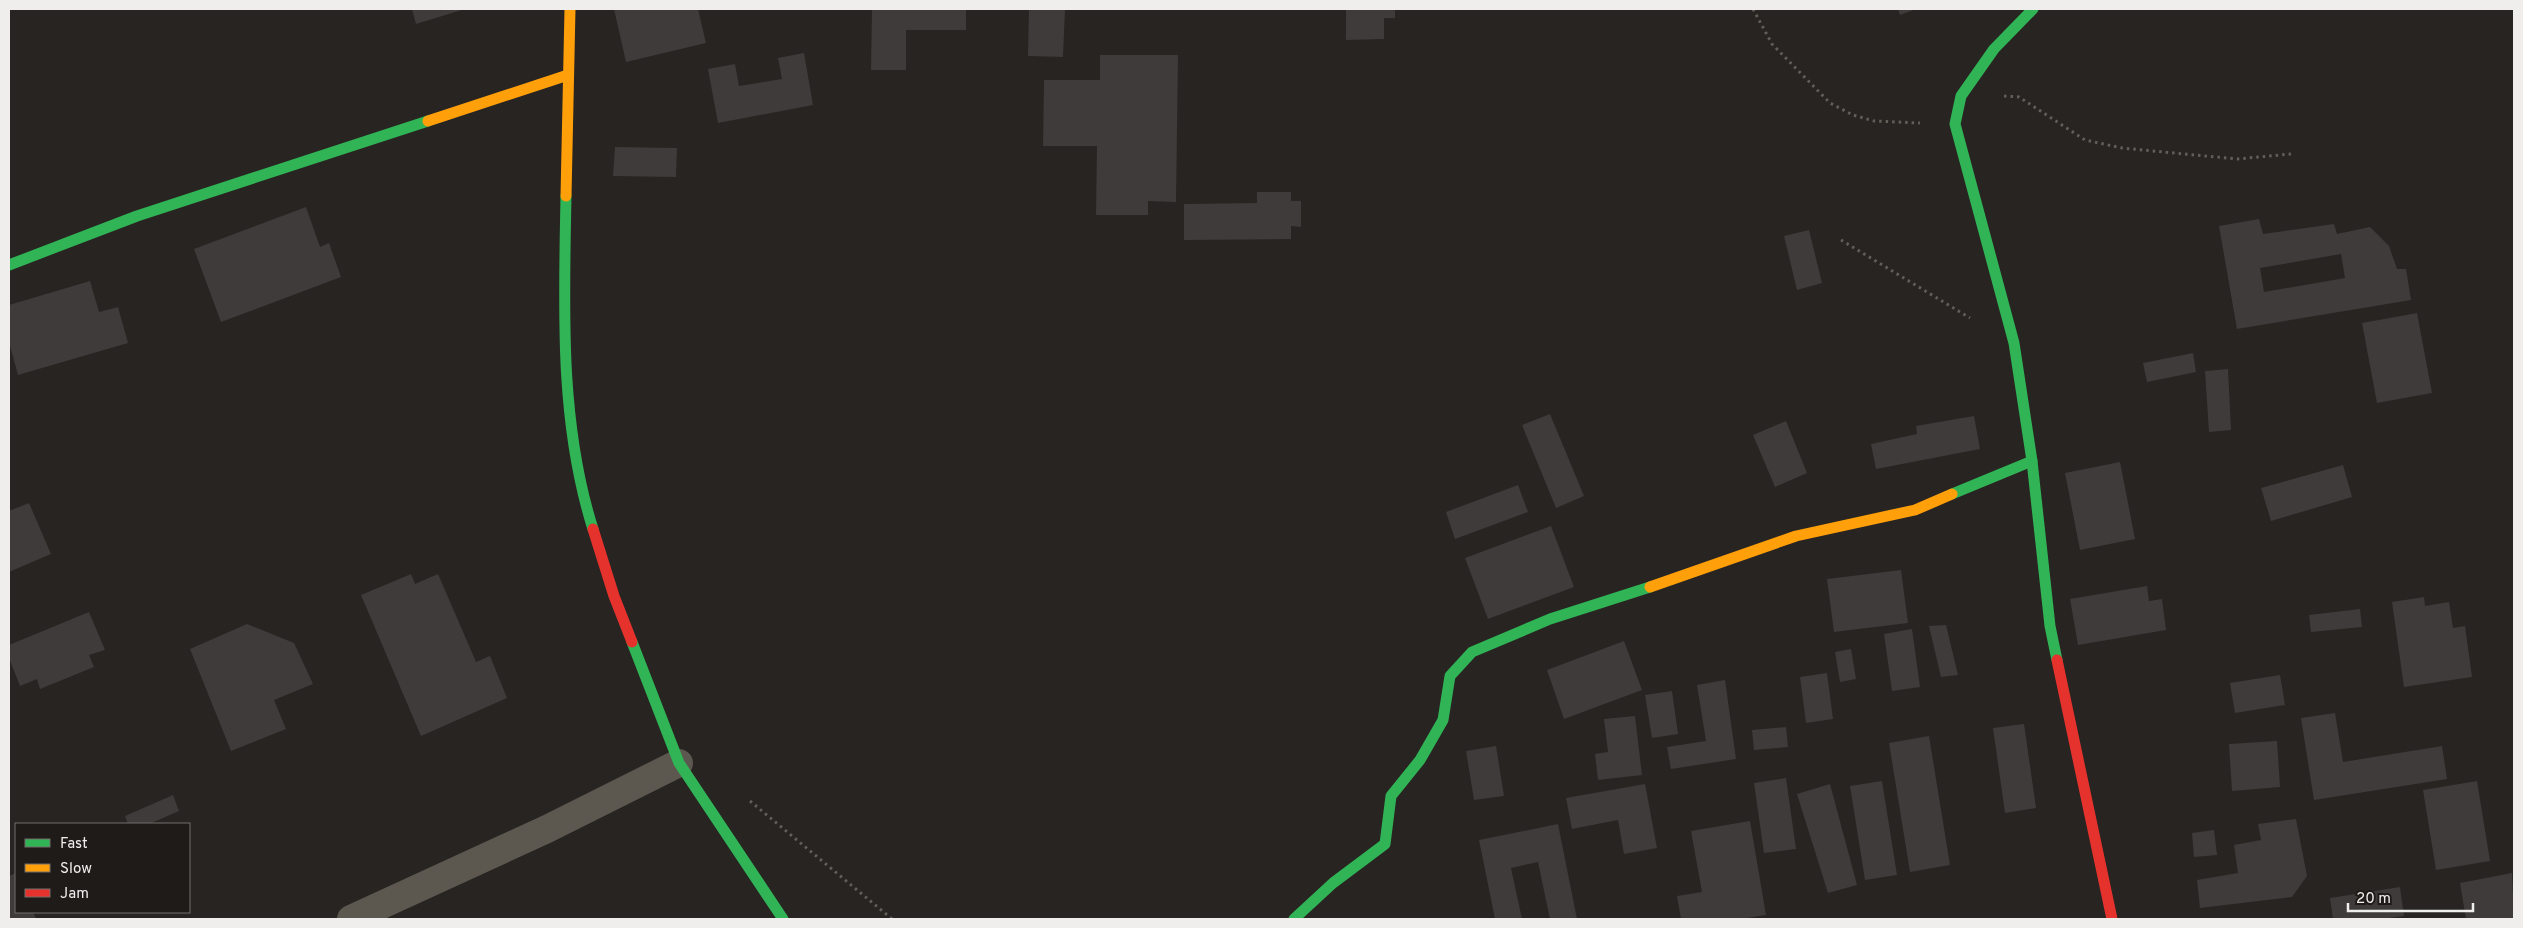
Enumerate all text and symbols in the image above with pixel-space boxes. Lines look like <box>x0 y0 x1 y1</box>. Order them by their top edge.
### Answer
legend <box>15 823 190 913</box>
text: Fast <box>60 835 88 854</box>
text: Slow <box>60 860 92 879</box>
scale bar <box>2348 880 2473 912</box>
text: Jam <box>60 885 89 904</box>
text: 20 m <box>2356 890 2391 909</box>

